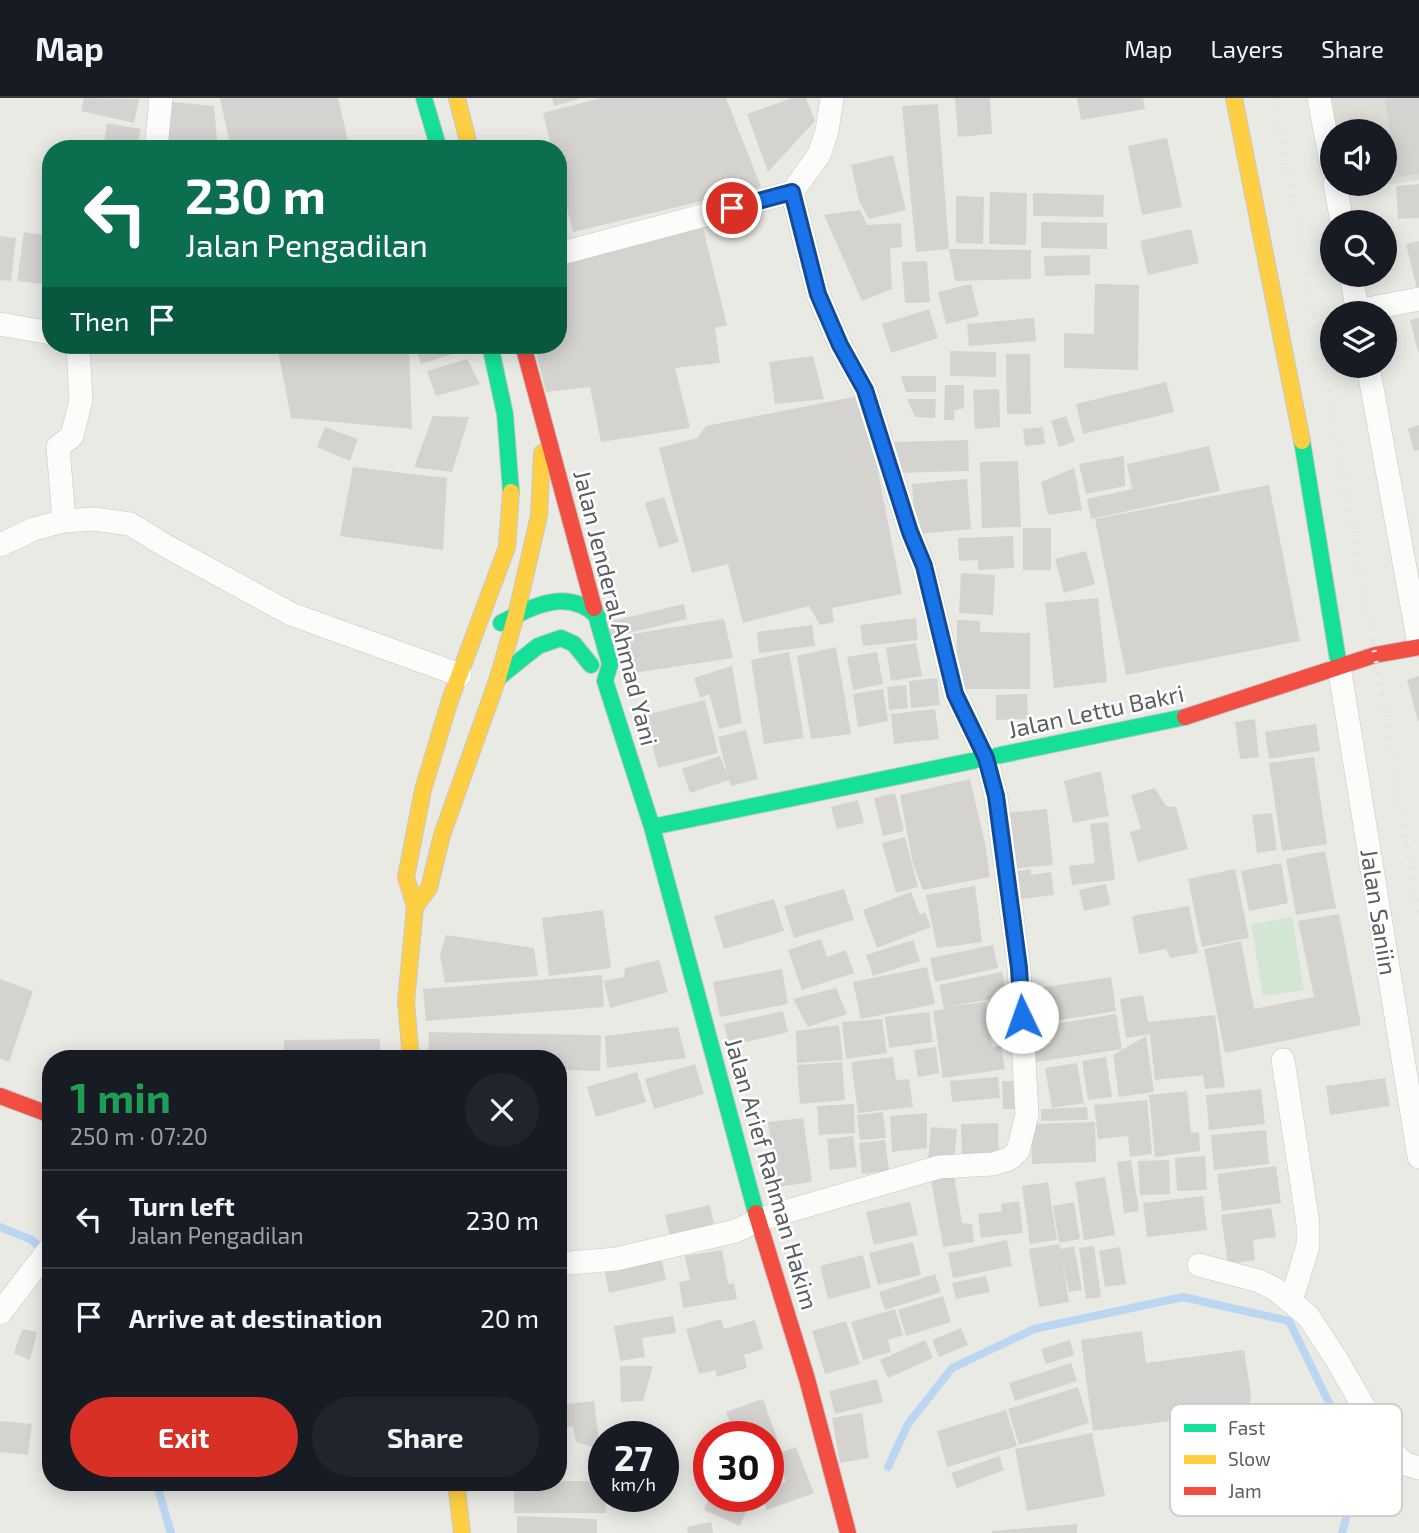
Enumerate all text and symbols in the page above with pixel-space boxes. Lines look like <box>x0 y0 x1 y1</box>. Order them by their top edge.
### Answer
text: Map <box>35 28 104 68</box>
text: Map <box>1124 34 1172 63</box>
text: Layers <box>1210 34 1283 63</box>
text: Share <box>1321 34 1384 63</box>
map controls <box>1320 119 1397 378</box>
button: sound <box>1320 119 1397 196</box>
text: 230 m <box>185 165 326 224</box>
icon: left <box>70 168 161 259</box>
pin <box>702 178 762 238</box>
icon: arrive <box>713 189 751 227</box>
button: search <box>1320 210 1397 287</box>
text: Jalan Pengadilan <box>185 225 428 263</box>
icon: arrive <box>143 301 181 339</box>
button: layers <box>1320 301 1397 378</box>
text: Then <box>70 305 129 336</box>
street label: Jalan Jenderal Ahmad Yani <box>568 467 665 748</box>
street label: Jalan Lettu Bakri <box>1005 678 1186 743</box>
street label: Jalan Saniin <box>1355 847 1404 977</box>
position arrow <box>985 980 1059 1054</box>
street label: Jalan Arief Rahman Hakim <box>720 1034 825 1313</box>
text: 1 min <box>70 1071 171 1121</box>
button: close <box>465 1073 539 1147</box>
text: 250 m · 07:20 <box>70 1122 208 1150</box>
text: Turn left <box>129 1190 235 1221</box>
icon: left <box>70 1200 108 1238</box>
text: 230 m <box>466 1204 539 1235</box>
text: Jalan Pengadilan <box>129 1221 304 1249</box>
icon: arrive <box>70 1298 108 1336</box>
text: Arrive at destination <box>129 1302 382 1333</box>
text: 20 m <box>480 1302 539 1333</box>
button: Exit <box>70 1397 298 1477</box>
button: Share <box>312 1397 539 1477</box>
legend <box>1170 1404 1402 1516</box>
text: Fast <box>1228 1416 1265 1439</box>
speed limit sign: 30 <box>693 1421 784 1512</box>
text: 27 <box>614 1436 653 1478</box>
text: Slow <box>1228 1447 1271 1470</box>
text: km/h <box>611 1473 656 1495</box>
text: Jam <box>1228 1479 1262 1502</box>

